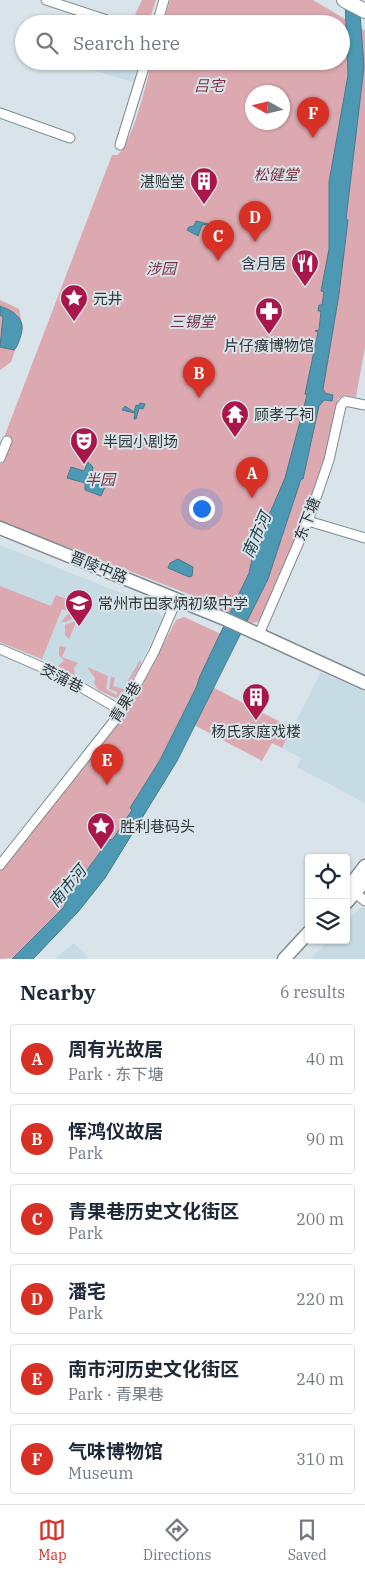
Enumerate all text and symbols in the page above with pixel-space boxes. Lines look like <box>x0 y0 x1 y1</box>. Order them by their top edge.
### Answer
search box <box>15 15 350 70</box>
icon: search <box>33 29 61 57</box>
text: Search here <box>73 31 180 55</box>
park label: 吕宅 <box>194 76 226 95</box>
north arrow <box>245 85 290 130</box>
pin: F <box>297 97 329 138</box>
park label: 松健堂 <box>253 165 300 184</box>
building icon: 湛贻堂 <box>189 166 219 205</box>
place label: 湛贻堂 <box>140 172 185 191</box>
pin: D <box>239 201 271 242</box>
pin: C <box>202 220 234 261</box>
restaurant icon: 含月居 <box>290 248 320 287</box>
place label: 含月居 <box>241 254 286 273</box>
park label: 涉园 <box>146 259 178 278</box>
place icon: 元井 <box>59 283 89 322</box>
place label: 元井 <box>93 289 123 308</box>
pharmacy icon: 片仔癀博物馆 <box>254 296 284 335</box>
park label: 三锡堂 <box>169 312 216 331</box>
place label: 片仔癀博物馆 <box>224 336 314 355</box>
pin: B <box>183 357 215 398</box>
temple icon: 顾孝子祠 <box>220 399 250 438</box>
place label: 顾孝子祠 <box>254 405 314 424</box>
theatre icon: 半园小剧场 <box>69 426 99 465</box>
place label: 半园小剧场 <box>103 432 178 451</box>
pin: A <box>236 457 268 498</box>
park label: 半园 <box>85 470 117 489</box>
street label: 东下塘 <box>290 495 324 543</box>
your location <box>189 496 215 522</box>
water label: 南市河 <box>237 506 276 561</box>
street label: 晋陵中路 <box>68 547 130 587</box>
school or university icon: 常州市田家炳初级中学 <box>64 588 94 627</box>
place label: 常州市田家炳初级中学 <box>98 594 248 613</box>
street label: 茭蒲巷 <box>38 659 86 697</box>
street label: 青果巷 <box>105 678 145 726</box>
building icon: 杨氏家庭戏楼 <box>241 682 271 721</box>
place label: 杨氏家庭戏楼 <box>211 722 301 741</box>
pin: E <box>91 744 123 785</box>
place icon: 胜利巷码头 <box>86 811 116 850</box>
place label: 胜利巷码头 <box>120 817 195 836</box>
map controls <box>305 854 350 944</box>
button: locate <box>305 854 350 899</box>
water label: 南市河 <box>44 859 92 911</box>
button: layers <box>305 899 350 944</box>
text: Nearby <box>20 978 96 1006</box>
text: 6 results <box>280 982 345 1002</box>
text: 周有光故居 <box>68 1037 163 1061</box>
text: A <box>31 1049 43 1069</box>
text: 40 m <box>306 1049 344 1069</box>
text: Park · 东下塘 <box>68 1064 164 1084</box>
text: 恽鸿仪故居 <box>68 1119 163 1143</box>
text: B <box>31 1129 43 1149</box>
text: 90 m <box>306 1129 344 1149</box>
text: Park <box>68 1143 103 1163</box>
text: 青果巷历史文化街区 <box>68 1199 239 1223</box>
text: C <box>32 1209 42 1229</box>
text: 200 m <box>296 1209 344 1229</box>
text: Park <box>68 1223 103 1243</box>
text: 潘宅 <box>68 1279 106 1303</box>
text: D <box>31 1289 43 1309</box>
text: 220 m <box>296 1289 344 1309</box>
text: Park <box>68 1303 103 1323</box>
text: 南市河历史文化街区 <box>68 1357 239 1381</box>
text: E <box>32 1369 42 1389</box>
text: 240 m <box>296 1369 344 1389</box>
text: Park · 青果巷 <box>68 1384 164 1404</box>
text: 气味博物馆 <box>68 1439 163 1463</box>
text: F <box>32 1449 42 1469</box>
text: 310 m <box>296 1449 344 1469</box>
text: Museum <box>68 1463 133 1483</box>
tab: Map <box>38 1516 67 1564</box>
tab: Directions <box>143 1516 211 1564</box>
tab: Saved <box>288 1516 327 1564</box>

